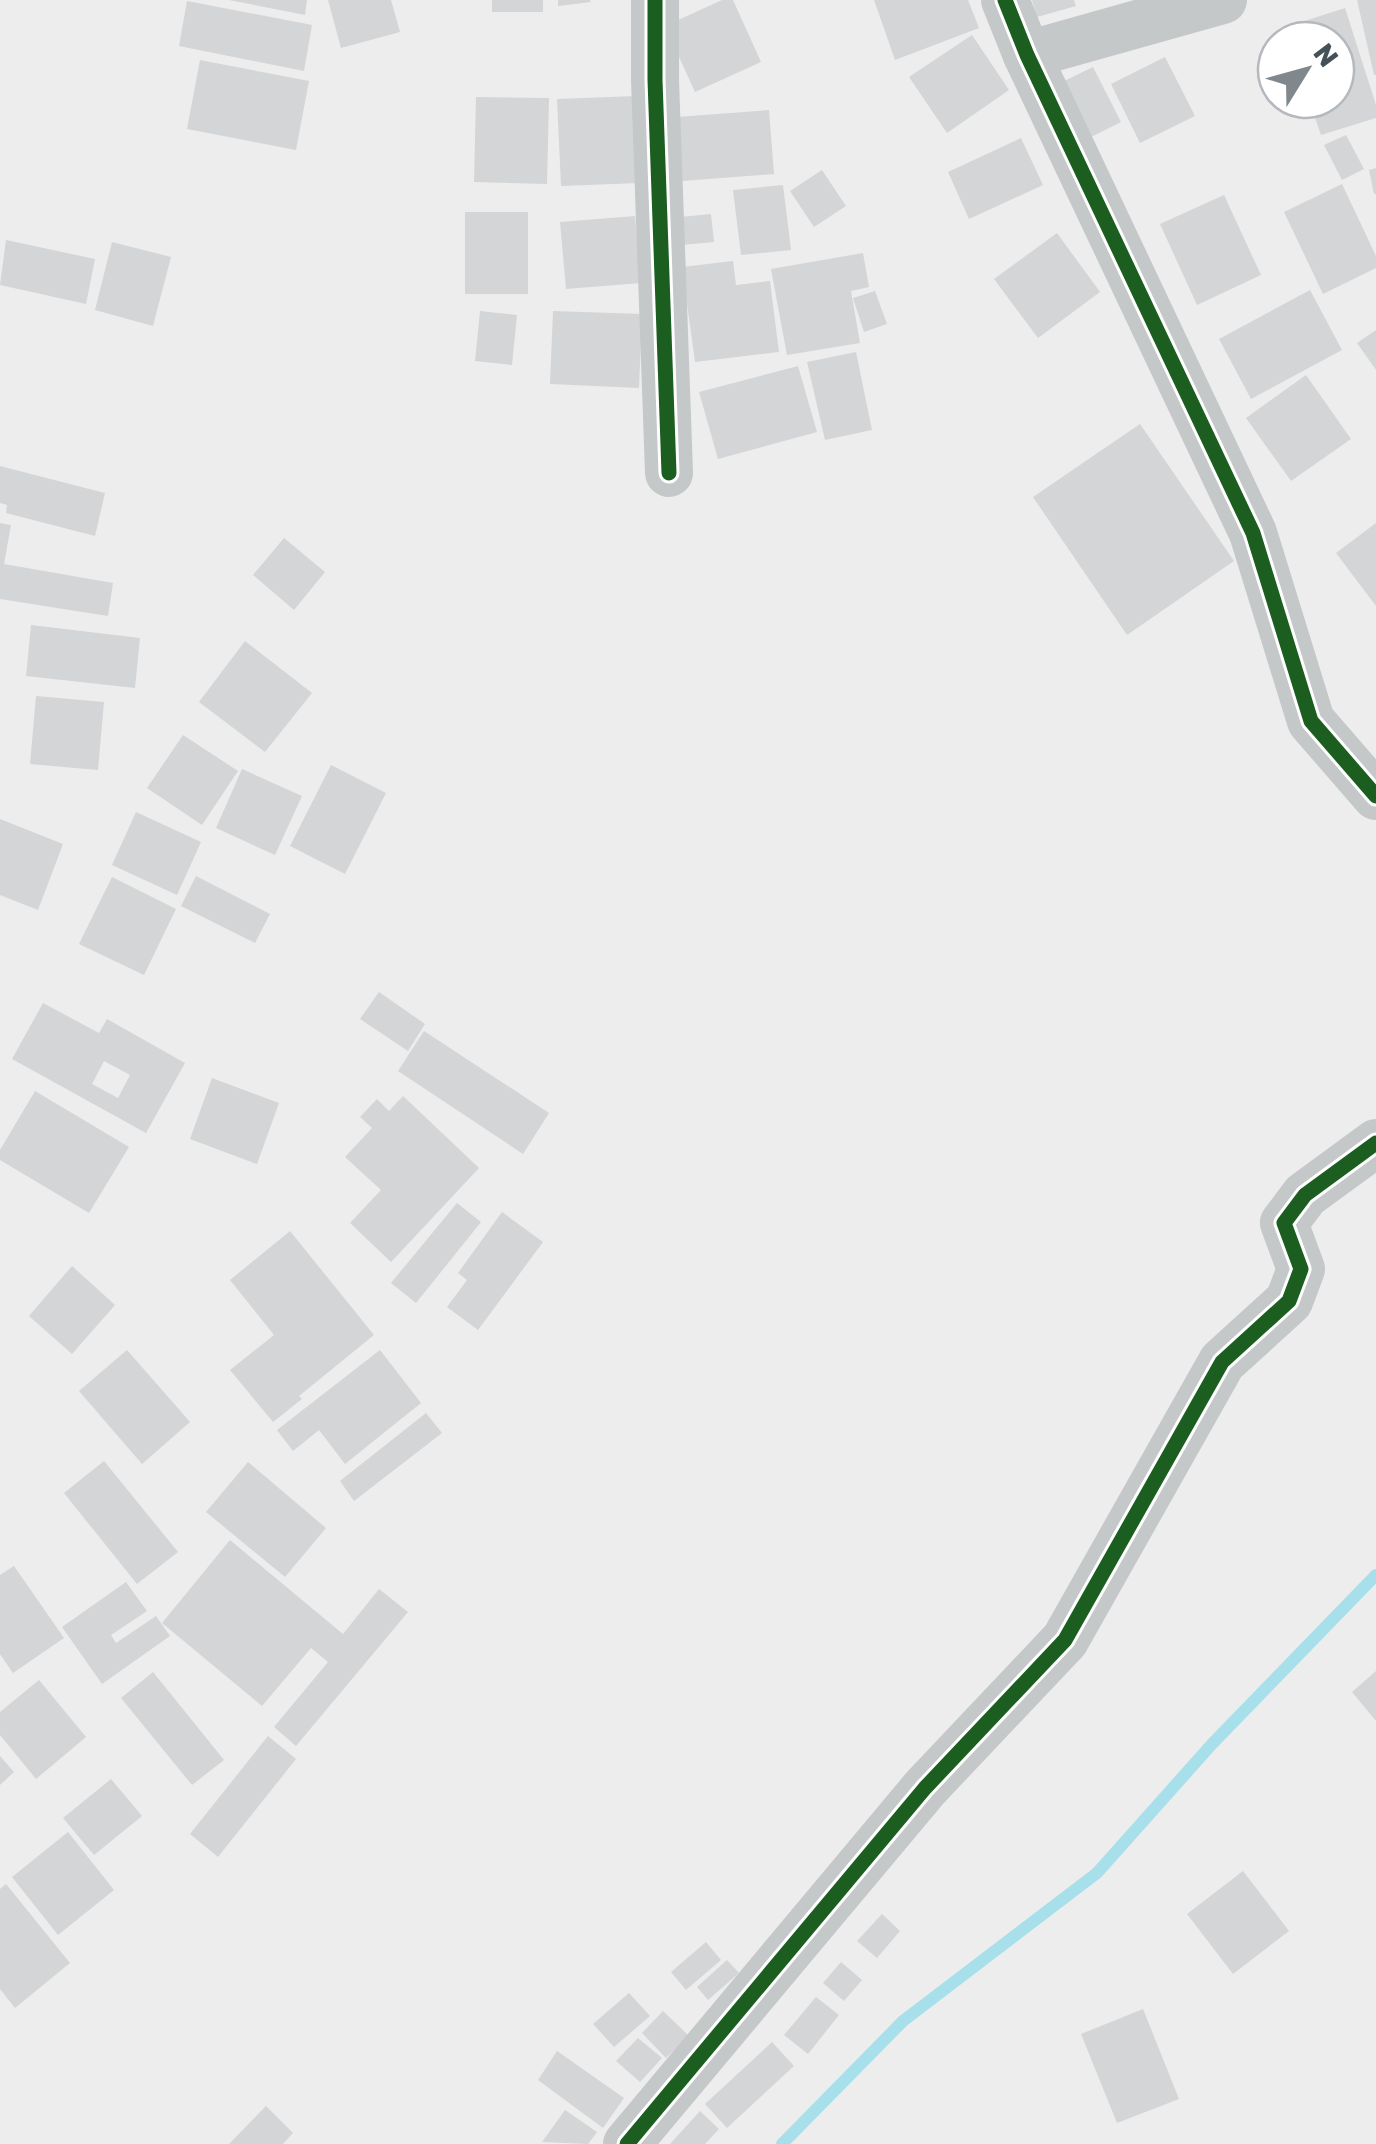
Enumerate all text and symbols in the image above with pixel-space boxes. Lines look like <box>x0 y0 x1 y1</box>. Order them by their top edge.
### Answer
north arrow <box>1256 20 1356 120</box>
text: N <box>1306 37 1345 73</box>

